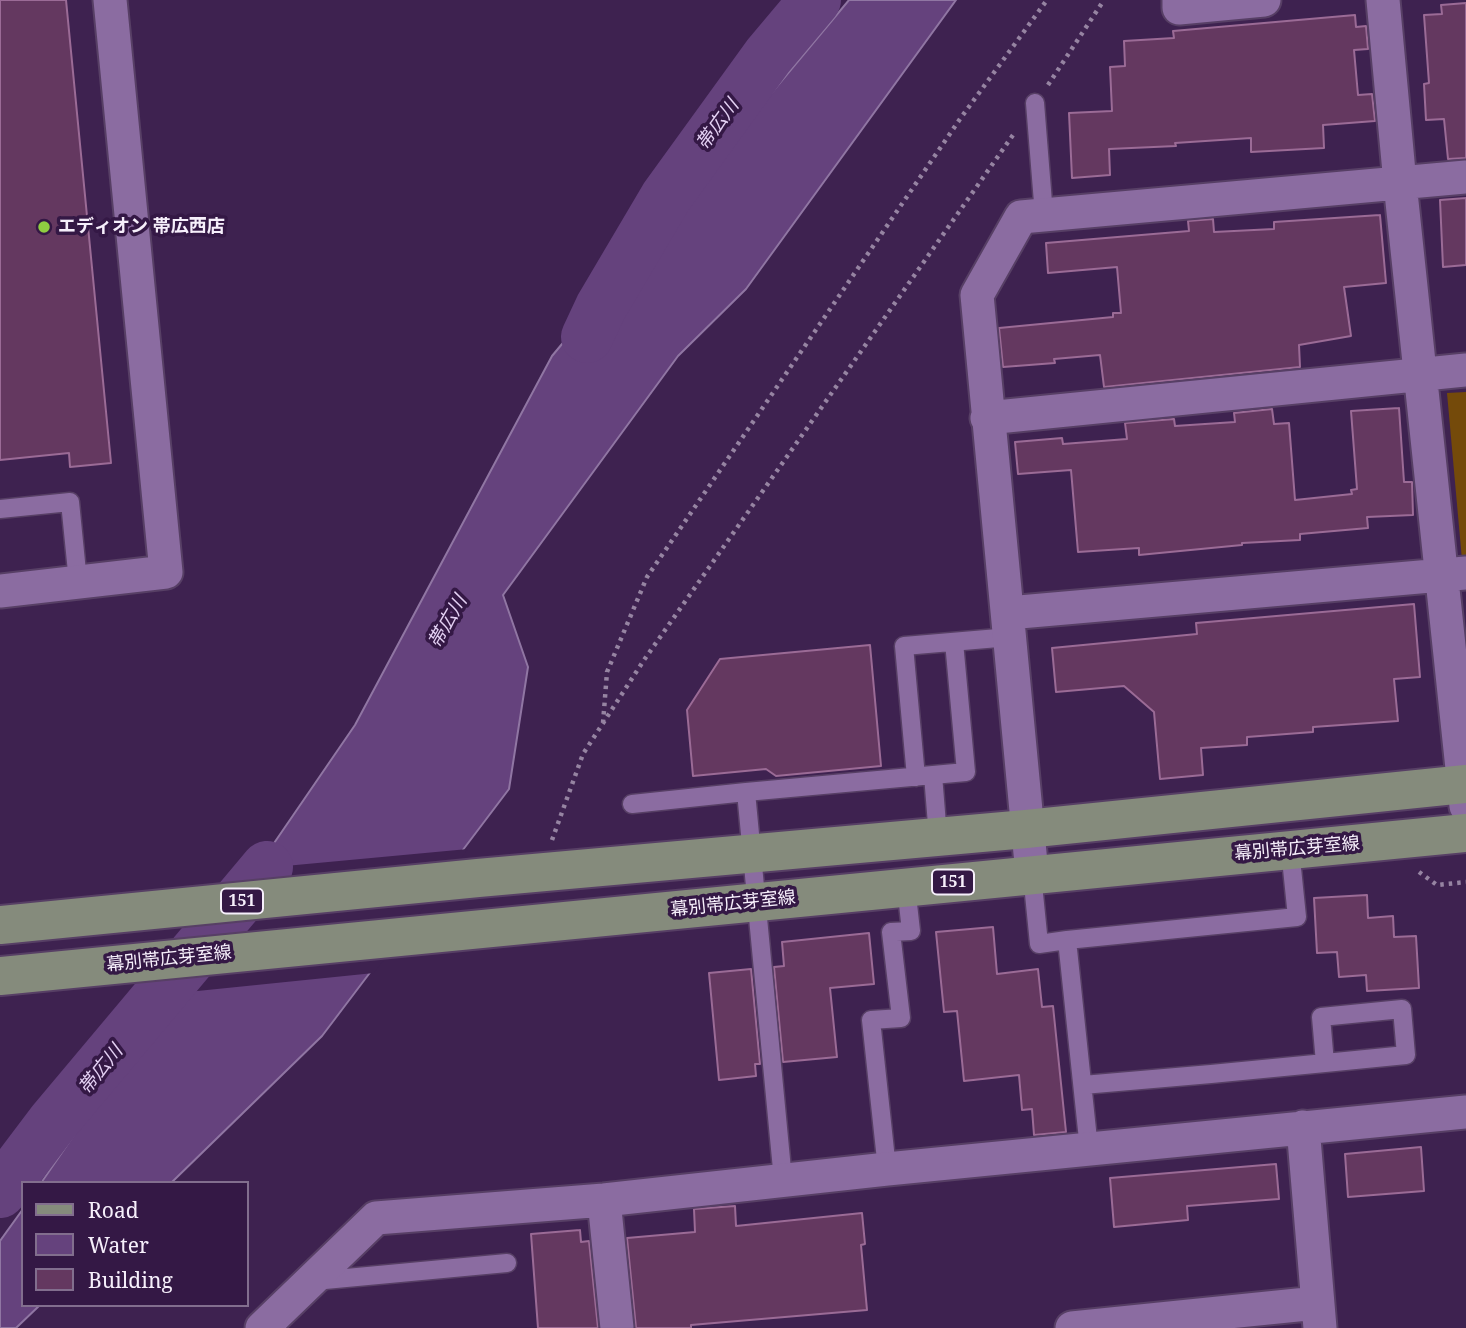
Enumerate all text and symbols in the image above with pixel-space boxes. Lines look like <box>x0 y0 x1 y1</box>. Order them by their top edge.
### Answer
water label: 帯広川 <box>692 95 744 155</box>
place label: エディオン 帯広西店 <box>58 216 225 238</box>
marker: エディオン 帯広西店 <box>36 219 52 235</box>
water label: 帯広川 <box>424 592 472 652</box>
street label: 幕別帯広芽室線 <box>1233 833 1361 865</box>
road number: 151 <box>932 870 974 894</box>
street label: 幕別帯広芽室線 <box>669 887 797 921</box>
road number: 151 <box>221 888 263 914</box>
street label: 幕別帯広芽室線 <box>105 942 233 976</box>
water label: 帯広川 <box>74 1041 128 1099</box>
legend <box>21 1181 248 1307</box>
text: Road <box>88 1196 139 1224</box>
text: Water <box>88 1231 149 1259</box>
text: Building <box>88 1266 173 1294</box>

